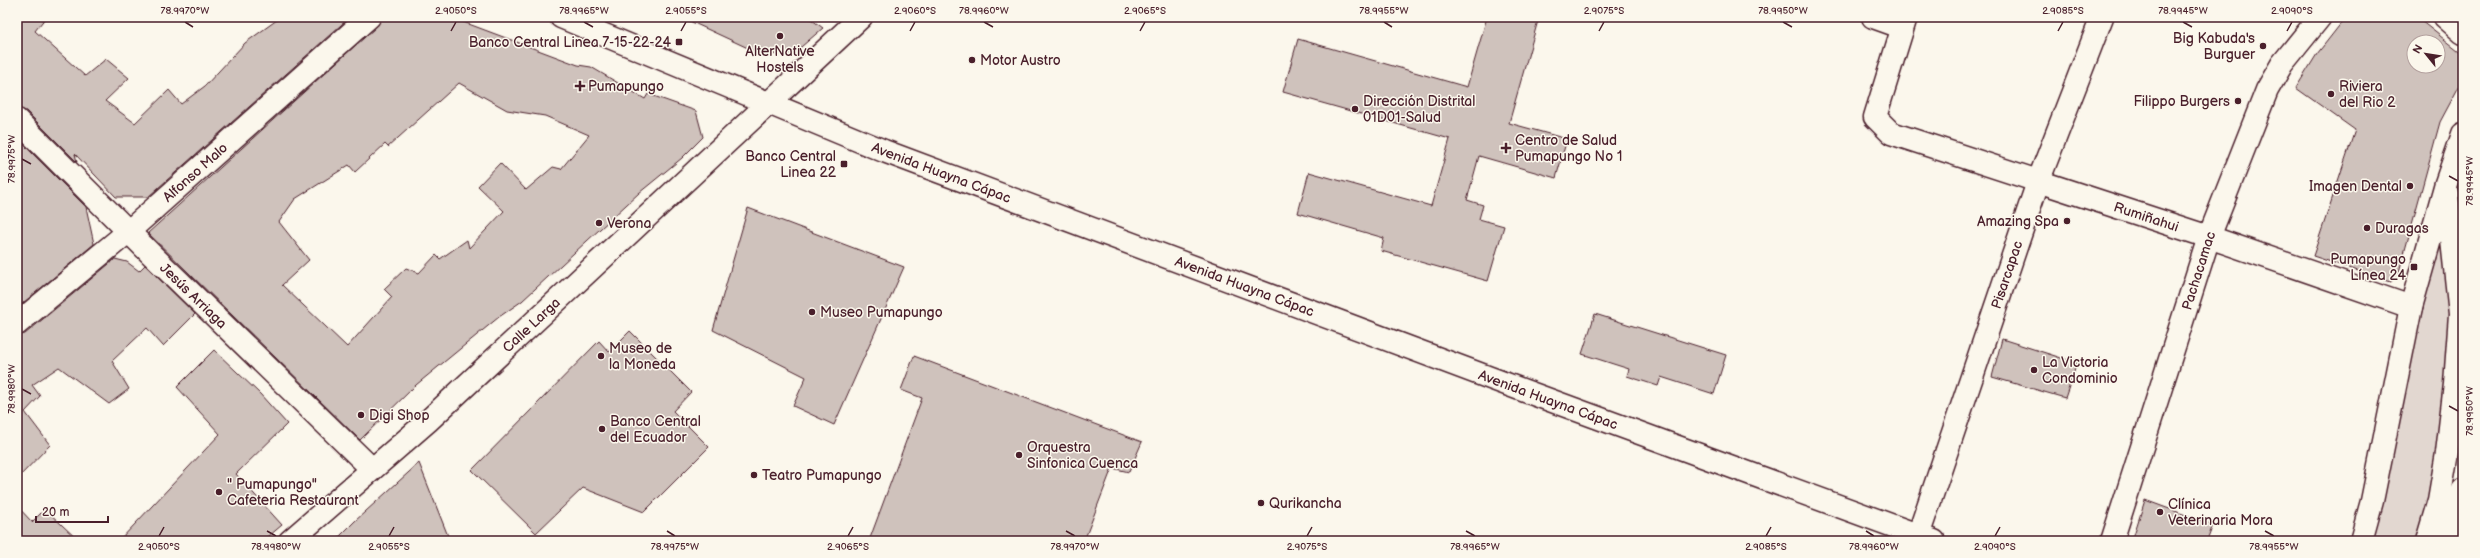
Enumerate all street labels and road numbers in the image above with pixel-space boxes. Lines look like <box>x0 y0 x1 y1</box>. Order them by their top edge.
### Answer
street label: Avenida Huayna Cápac <box>869 138 1013 206</box>
street label: Alfonso Malo <box>159 139 231 205</box>
street label: Rumiñahui <box>2112 198 2181 235</box>
street label: Pachacamac <box>2178 229 2219 312</box>
street label: Pisarcapac <box>1987 238 2026 311</box>
street label: Avenida Huayna Cápac <box>1173 252 1317 320</box>
street label: Jesús Arriaga <box>157 259 231 332</box>
street label: Calle Larga <box>499 294 564 356</box>
street label: Avenida Huayna Cápac <box>1476 366 1620 433</box>

